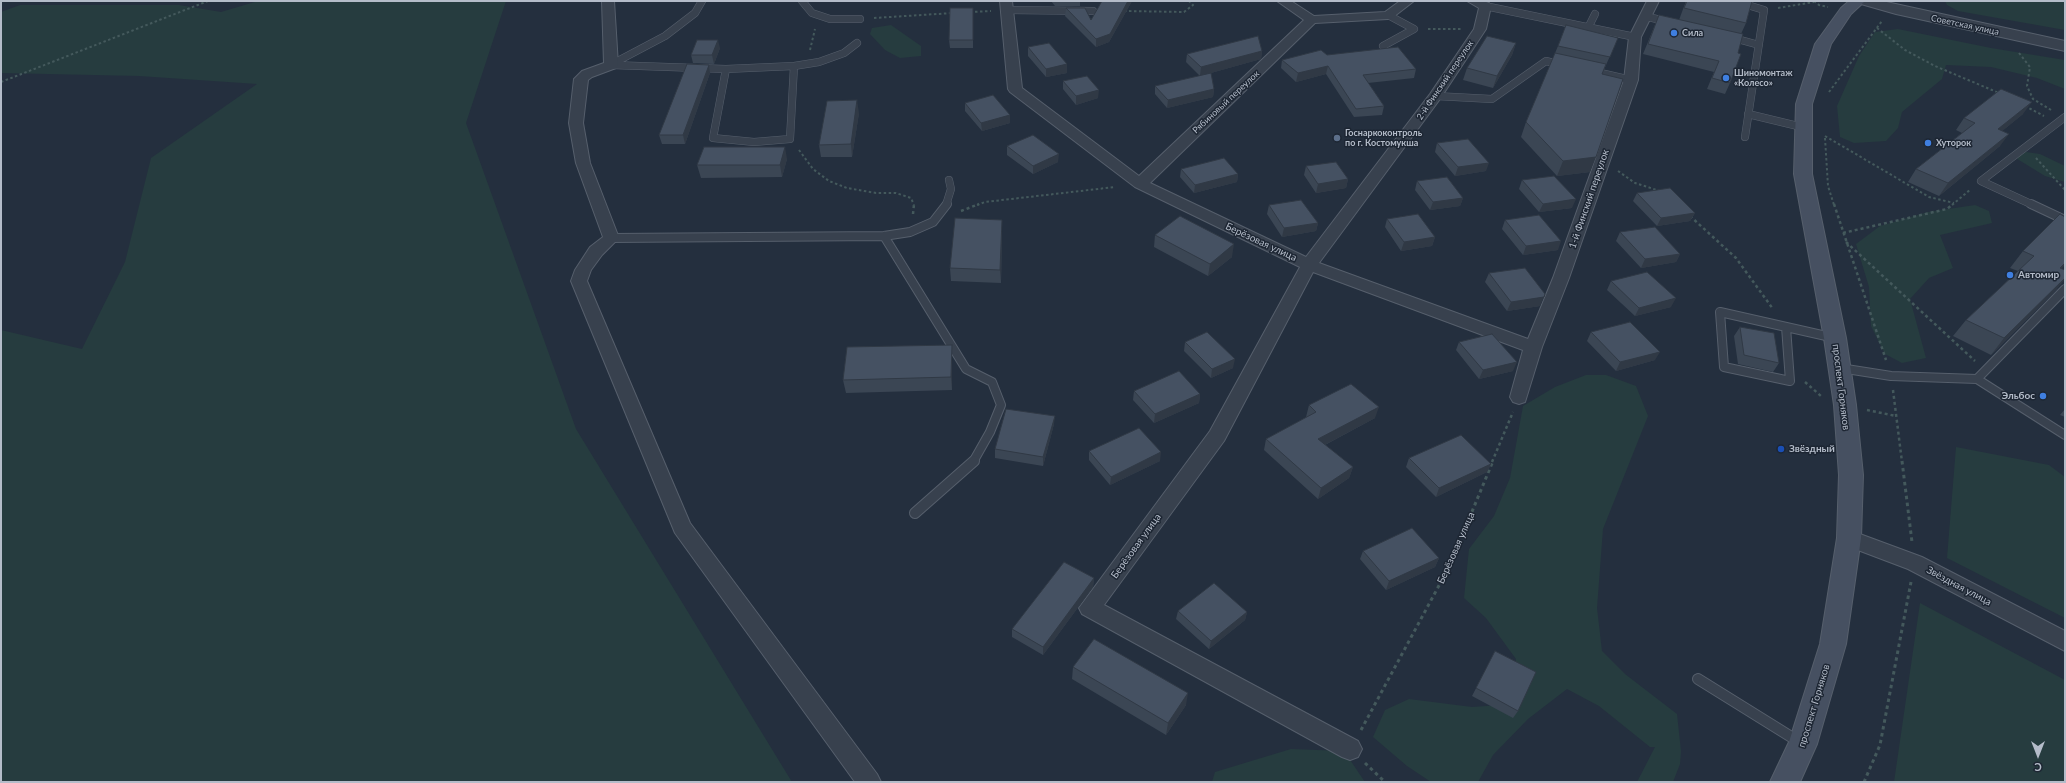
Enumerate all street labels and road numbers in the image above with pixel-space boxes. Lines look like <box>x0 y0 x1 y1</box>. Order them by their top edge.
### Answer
street label: Советская улица <box>1930 13 2000 37</box>
street label: 2-й Финский переулок <box>1414 38 1476 122</box>
street label: Рябиновый переулок <box>1190 68 1262 136</box>
street label: 1-й Финский переулок <box>1566 148 1612 250</box>
street label: Берёзовая улица <box>1223 220 1299 264</box>
street label: проспект Горняков <box>1830 343 1852 431</box>
street label: Берёзовая улица <box>1435 510 1477 586</box>
street label: Берёзовая улица <box>1108 511 1164 581</box>
street label: Звёздная улица <box>1924 564 1994 608</box>
street label: проспект Горняков <box>1796 663 1832 749</box>

